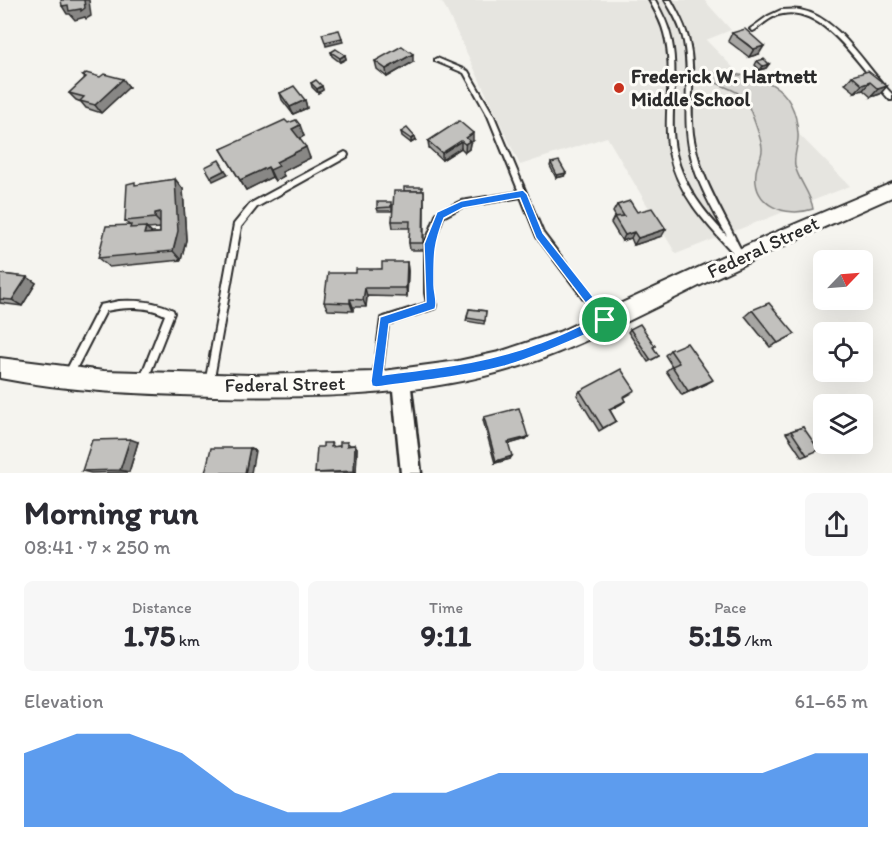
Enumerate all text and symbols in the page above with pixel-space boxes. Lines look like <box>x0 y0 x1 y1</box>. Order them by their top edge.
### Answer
place label: Frederick W. Hartnett Middle School <box>631 64 817 111</box>
marker: Frederick W. Hartnett Middle School <box>612 81 626 95</box>
street label: Federal Street <box>703 211 823 283</box>
north arrow <box>813 250 873 310</box>
map controls <box>813 250 873 454</box>
pin <box>579 294 630 345</box>
icon: arrive <box>588 303 621 336</box>
button: locate <box>813 322 873 382</box>
street label: Federal Street <box>224 371 346 397</box>
button: layers <box>813 394 873 454</box>
text: Morning run <box>24 493 199 532</box>
button: share <box>805 493 868 556</box>
text: 08:41 · 7 × 250 m <box>24 535 171 559</box>
text: Distance <box>132 598 192 617</box>
text: Time <box>429 598 463 617</box>
text: Pace <box>714 598 746 617</box>
text: 1.75 <box>123 617 175 654</box>
text: 9:11 <box>421 617 471 654</box>
text: 5:15 <box>688 617 741 654</box>
text: km <box>175 631 200 650</box>
text: /km <box>741 631 772 650</box>
text: Elevation <box>24 689 103 713</box>
text: 61–65 m <box>795 689 868 713</box>

